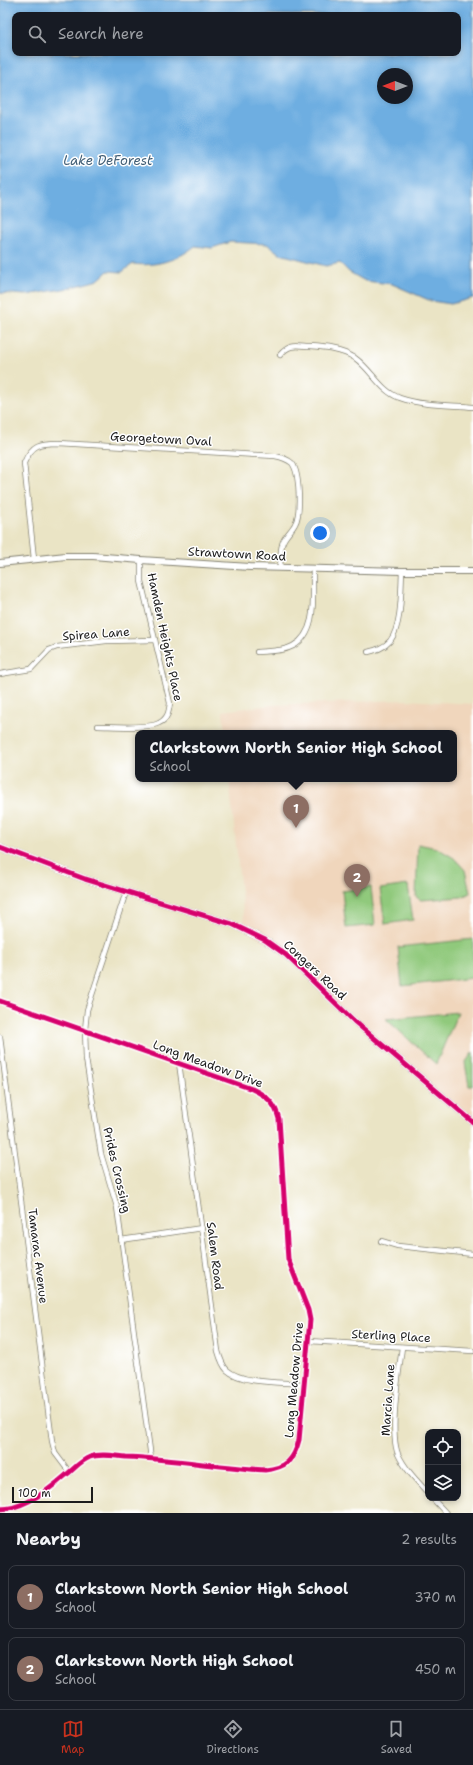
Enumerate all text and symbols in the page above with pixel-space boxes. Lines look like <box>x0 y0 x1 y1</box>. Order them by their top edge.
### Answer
search box <box>12 12 461 56</box>
icon: search <box>26 23 48 45</box>
text: Search here <box>58 24 144 44</box>
north arrow <box>377 68 413 104</box>
water label: Lake DeForest <box>63 152 153 169</box>
street label: Georgetown Oval <box>110 428 213 450</box>
your location <box>310 523 330 543</box>
street label: Strawtown Road <box>188 543 287 565</box>
street label: Hamden Heights Place <box>144 571 186 703</box>
street label: Spirea Lane <box>62 624 130 644</box>
popup <box>135 730 457 782</box>
text: Clarkstown North Senior High School <box>149 738 443 758</box>
text: School <box>149 758 190 775</box>
pin: 1 <box>283 795 309 828</box>
pin: 2 <box>344 864 370 897</box>
street label: Congers Road <box>280 937 350 1004</box>
street label: Long Meadow Drive <box>151 1037 266 1091</box>
street label: Prides Crossing <box>99 1125 135 1215</box>
street label: Tamarac Avenue <box>24 1208 52 1305</box>
street label: Salem Road <box>203 1221 227 1291</box>
street label: Long Meadow Drive <box>281 1321 307 1439</box>
street label: Sterling Place <box>351 1326 431 1346</box>
street label: Marcia Lane <box>377 1363 399 1437</box>
map controls <box>425 1429 461 1501</box>
button: locate <box>425 1429 461 1465</box>
button: layers <box>425 1465 461 1501</box>
scale bar <box>12 1485 93 1504</box>
text: 100 m <box>18 1486 51 1501</box>
text: Nearby <box>16 1528 81 1550</box>
text: 2 results <box>401 1531 457 1548</box>
text: Clarkstown North Senior High School <box>55 1579 348 1599</box>
text: 1 <box>27 1589 33 1606</box>
text: 370 m <box>414 1589 456 1606</box>
text: School <box>55 1599 96 1616</box>
text: Clarkstown North High School <box>55 1651 293 1671</box>
text: 2 <box>25 1661 35 1678</box>
text: 450 m <box>415 1661 456 1678</box>
text: School <box>55 1671 96 1688</box>
tab: Map <box>61 1718 85 1757</box>
tab: Directions <box>206 1718 259 1757</box>
tab: Saved <box>381 1718 412 1757</box>

